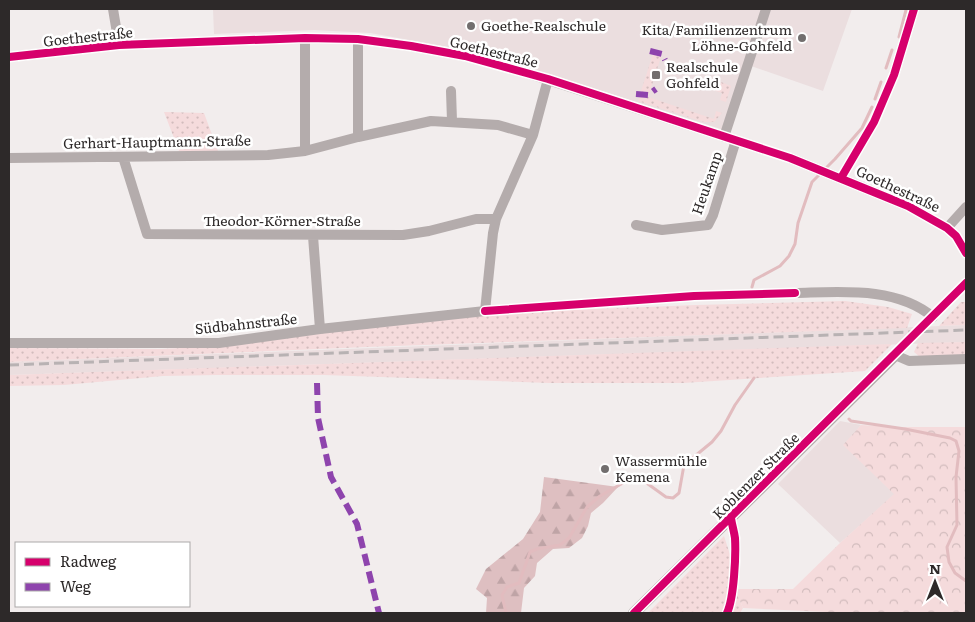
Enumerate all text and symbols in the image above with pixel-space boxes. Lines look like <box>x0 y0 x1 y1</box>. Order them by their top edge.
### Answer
place label: Goethe-Realschule <box>481 15 606 35</box>
place label: Kita/Familienzentrum Löhne-Gohfeld <box>641 19 792 55</box>
marker: Goethe-Realschule <box>465 20 477 32</box>
street label: Goethestraße <box>42 21 134 51</box>
street label: Goethestraße <box>448 30 540 72</box>
marker: Kita/Familienzentrum Löhne-Gohfeld <box>796 32 808 44</box>
place label: Realschule Gohfeld <box>666 56 738 92</box>
marker: Realschule Gohfeld <box>650 69 662 81</box>
street label: Gerhart-Hauptmann-Straße <box>63 129 251 153</box>
street label: Heukamp <box>686 148 726 217</box>
street label: Goethestraße <box>853 160 943 216</box>
street label: Theodor-Körner-Straße <box>203 210 361 230</box>
street label: Südbahnstraße <box>194 308 298 338</box>
street label: Koblenzer Straße <box>708 428 803 523</box>
place label: Wassermühle Kemena <box>615 450 707 486</box>
marker: Wassermühle Kemena <box>599 463 611 475</box>
legend <box>15 542 190 607</box>
text: Radweg <box>60 549 117 572</box>
north arrow <box>910 557 960 607</box>
text: N <box>929 558 941 578</box>
text: Weg <box>60 574 92 597</box>

